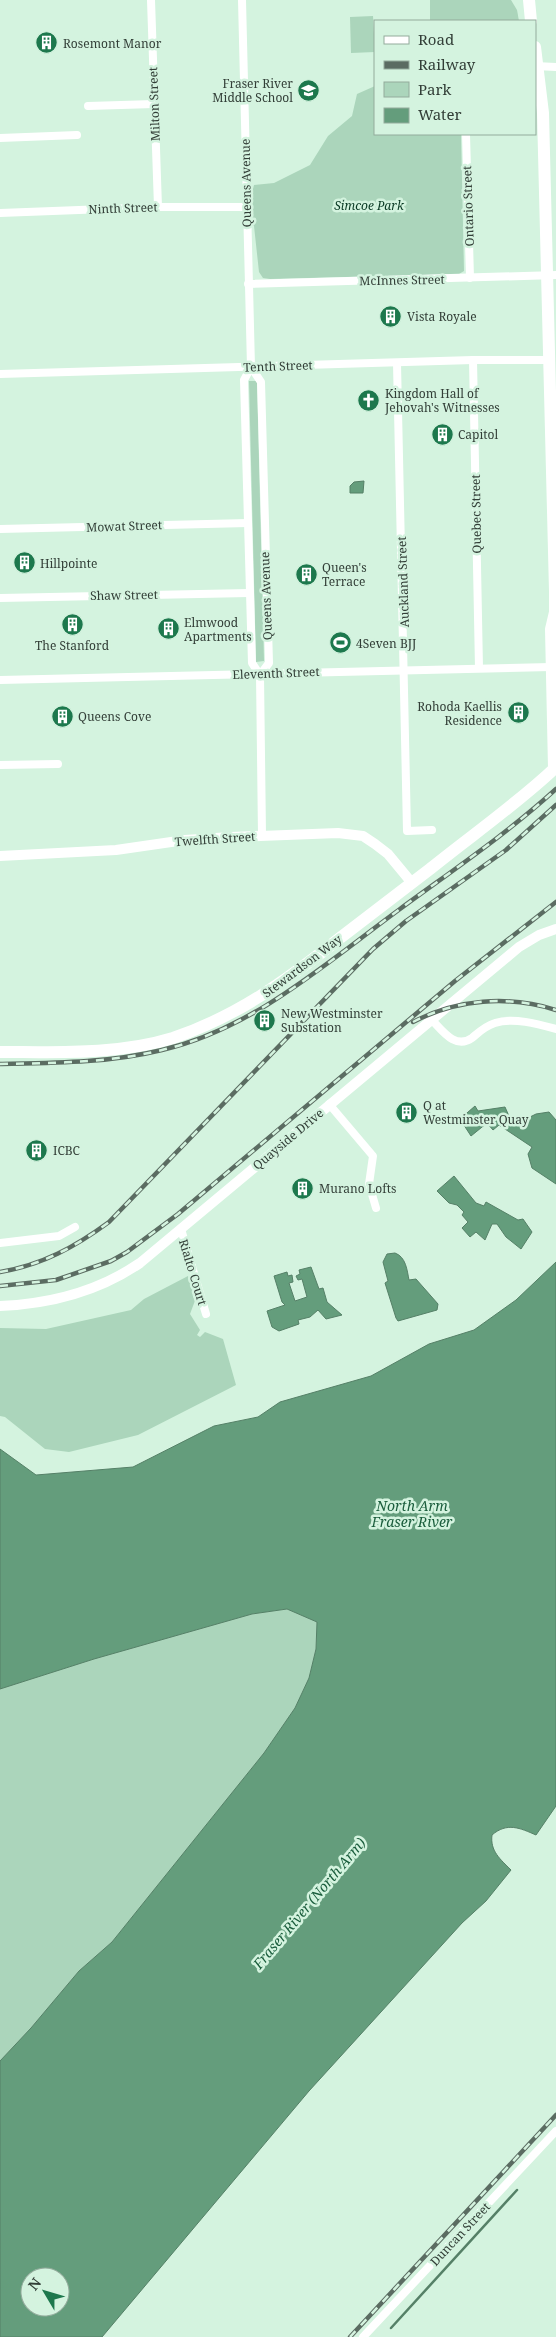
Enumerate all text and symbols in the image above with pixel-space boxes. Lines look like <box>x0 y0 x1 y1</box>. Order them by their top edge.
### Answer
legend <box>374 20 536 135</box>
text: Road <box>418 29 454 49</box>
building icon: Rosemont Manor <box>35 31 59 55</box>
place label: Rosemont Manor <box>63 35 162 52</box>
text: Railway <box>418 54 476 74</box>
street label: Milton Street <box>144 67 164 141</box>
place label: Fraser River Middle School <box>212 75 293 106</box>
school or university icon: Fraser River Middle School <box>297 78 321 102</box>
text: Park <box>418 79 452 99</box>
text: Water <box>418 104 461 124</box>
street label: Queens Avenue <box>237 139 255 227</box>
street label: Ontario Street <box>458 165 478 247</box>
park label: Simcoe Park <box>334 197 405 214</box>
street label: Ninth Street <box>88 198 158 218</box>
street label: McInnes Street <box>359 271 445 289</box>
building icon: Vista Royale <box>379 304 403 328</box>
place label: Vista Royale <box>407 308 477 325</box>
street label: Tenth Street <box>243 356 313 376</box>
place label: Kingdom Hall of Jehovah's Witnesses <box>384 385 500 416</box>
church icon: Kingdom Hall of Jehovah's Witnesses <box>357 388 381 412</box>
building icon: Capitol <box>430 422 454 446</box>
place label: Capitol <box>458 426 498 443</box>
street label: Quebec Street <box>467 474 485 554</box>
street label: Mowat Street <box>86 516 162 536</box>
street label: Auckland Street <box>393 536 413 628</box>
building icon: Hillpointe <box>12 551 36 575</box>
street label: Queens Avenue <box>256 551 276 641</box>
place label: Hillpointe <box>40 555 97 572</box>
place label: Queen's Terrace <box>322 559 367 590</box>
building icon: Queen's Terrace <box>294 562 318 586</box>
street label: Shaw Street <box>90 586 158 604</box>
building icon: The Stanford <box>60 612 84 636</box>
place label: Elmwood Apartments <box>184 614 252 645</box>
building icon: Elmwood Apartments <box>156 617 180 641</box>
sports icon: 4Seven BJJ <box>328 631 352 655</box>
place label: 4Seven BJJ <box>356 635 416 652</box>
place label: The Stanford <box>35 637 110 654</box>
street label: Eleventh Street <box>232 663 320 683</box>
place label: Rohoda Kaellis Residence <box>417 698 502 729</box>
building icon: Rohoda Kaellis Residence <box>506 701 530 725</box>
building icon: Queens Cove <box>50 704 74 728</box>
place label: Queens Cove <box>78 708 151 725</box>
street label: Twelfth Street <box>174 828 256 850</box>
street label: Stewardson Way <box>259 930 345 1002</box>
place label: New Westminster Substation <box>281 1005 383 1036</box>
building icon: New Westminster Substation <box>253 1008 277 1032</box>
place label: Q at Westminster Quay <box>423 1097 529 1128</box>
building icon: Q at Westminster Quay <box>395 1100 419 1124</box>
street label: Quayside Drive <box>249 1104 327 1174</box>
building icon: ICBC <box>25 1138 49 1162</box>
place label: ICBC <box>53 1142 80 1159</box>
building icon: Murano Lofts <box>291 1176 315 1200</box>
place label: Murano Lofts <box>319 1180 396 1197</box>
street label: Rialto Court <box>175 1237 211 1307</box>
water label: North Arm Fraser River <box>371 1496 453 1531</box>
water label: Fraser River (North Arm) <box>248 1833 370 1973</box>
street label: Duncan Street <box>426 2199 494 2269</box>
north arrow <box>20 2267 70 2317</box>
text: N <box>23 2273 45 2294</box>

